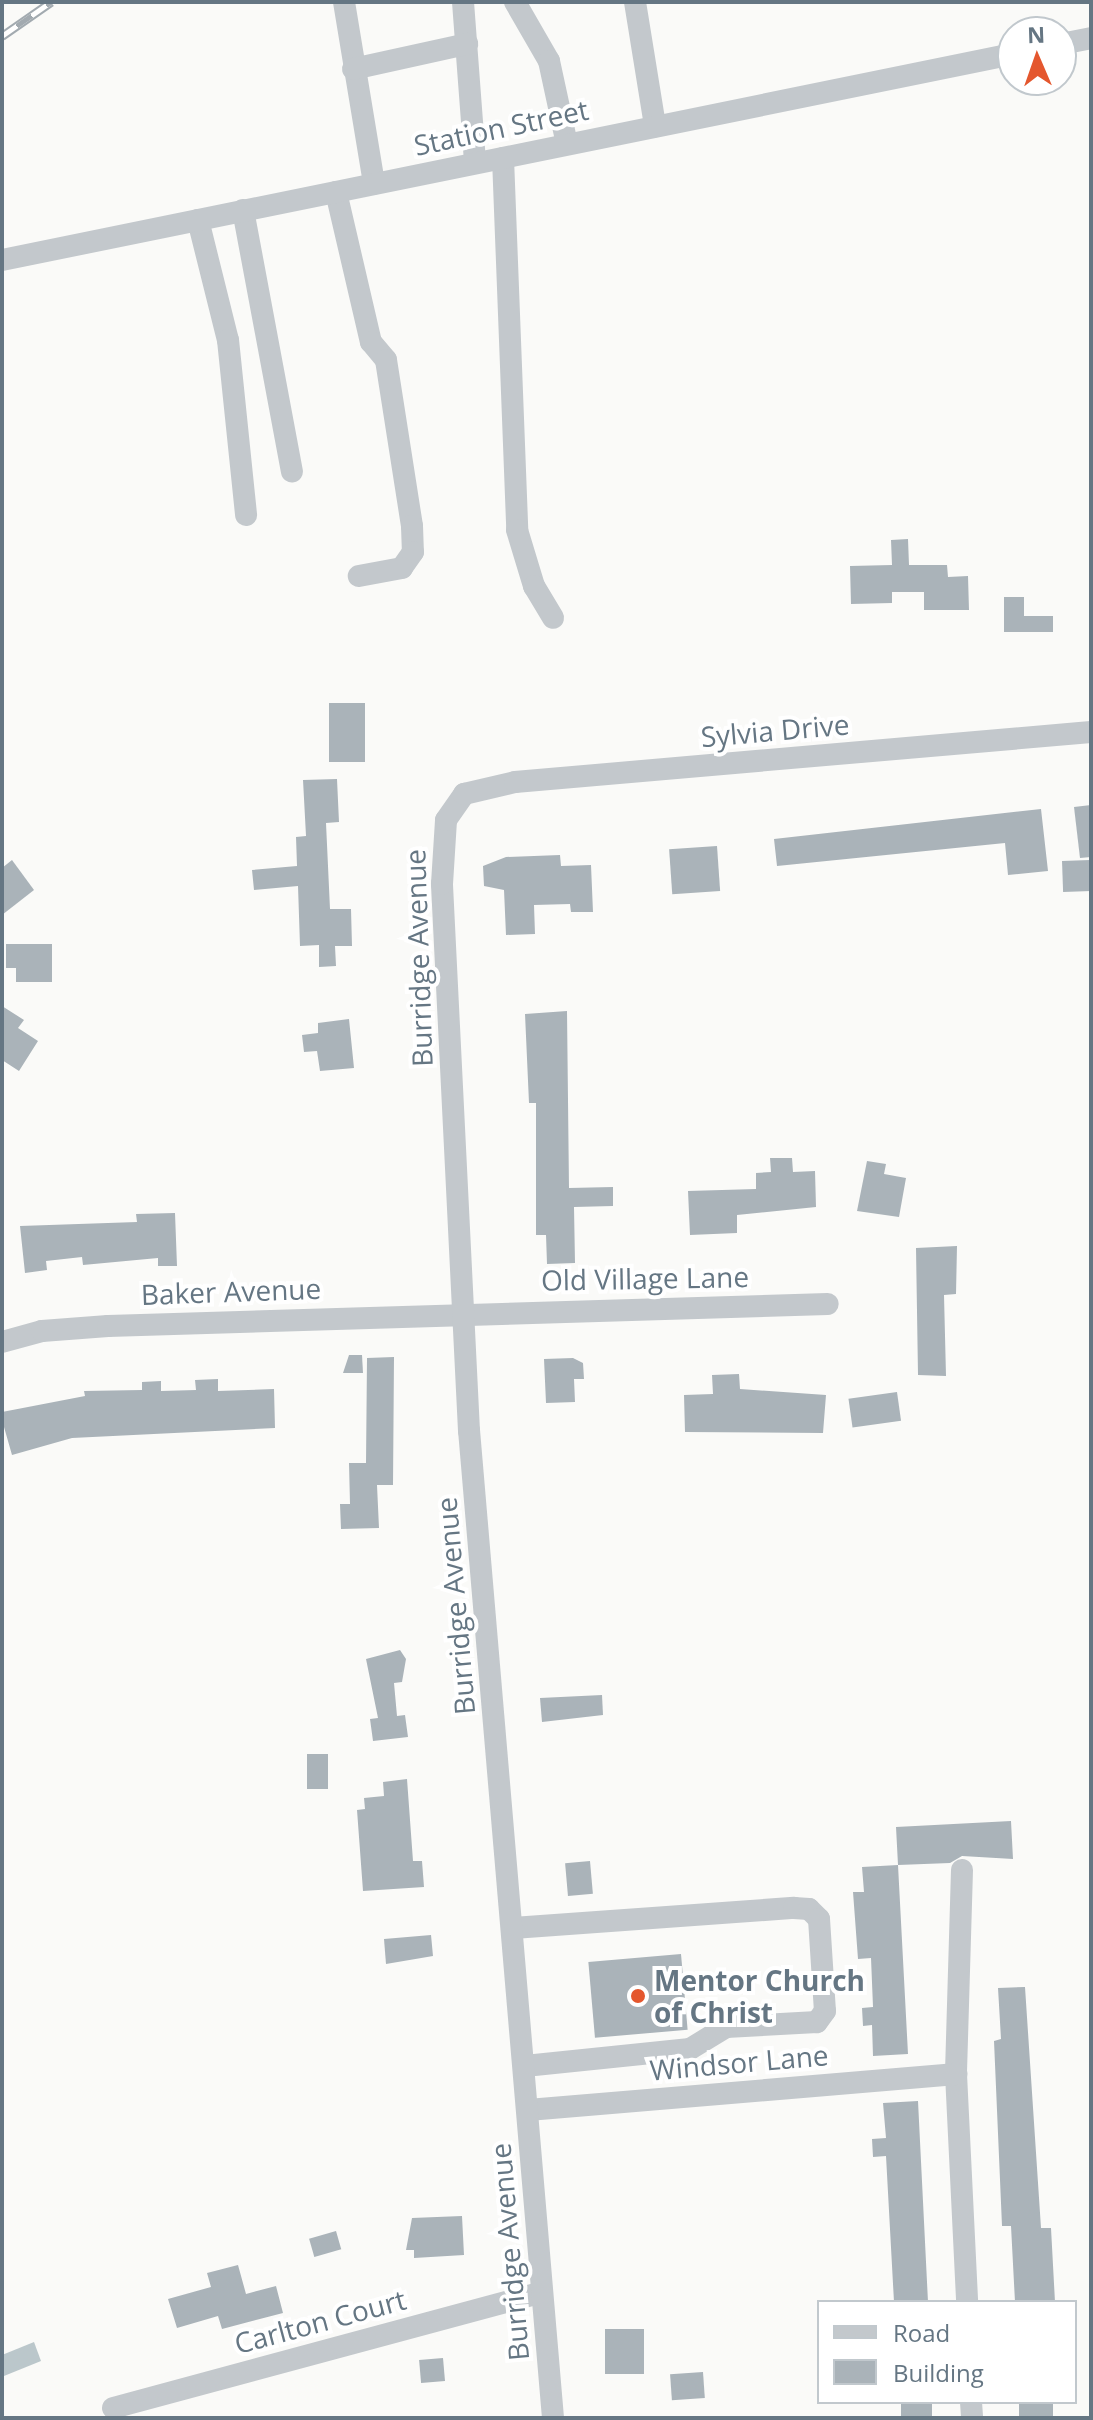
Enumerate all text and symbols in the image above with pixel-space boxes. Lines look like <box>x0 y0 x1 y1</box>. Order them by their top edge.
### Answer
north arrow <box>997 16 1077 96</box>
text: N <box>1027 19 1046 49</box>
street label: Station Street <box>411 92 591 162</box>
street label: Sylvia Drive <box>699 707 851 753</box>
street label: Burridge Avenue <box>397 848 439 1068</box>
street label: Old Village Lane <box>541 1259 749 1297</box>
street label: Baker Avenue <box>140 1271 322 1311</box>
street label: Burridge Avenue <box>429 1496 481 1716</box>
place label: Mentor Church of Christ <box>654 1963 865 2029</box>
marker: Mentor Church of Christ <box>629 1987 647 2005</box>
street label: Windsor Lane <box>648 2037 830 2087</box>
street label: Burridge Avenue <box>483 2142 535 2362</box>
street label: Carlton Court <box>231 2282 409 2360</box>
legend <box>817 2300 1077 2404</box>
text: Road <box>893 2316 950 2349</box>
text: Building <box>893 2356 984 2389</box>

